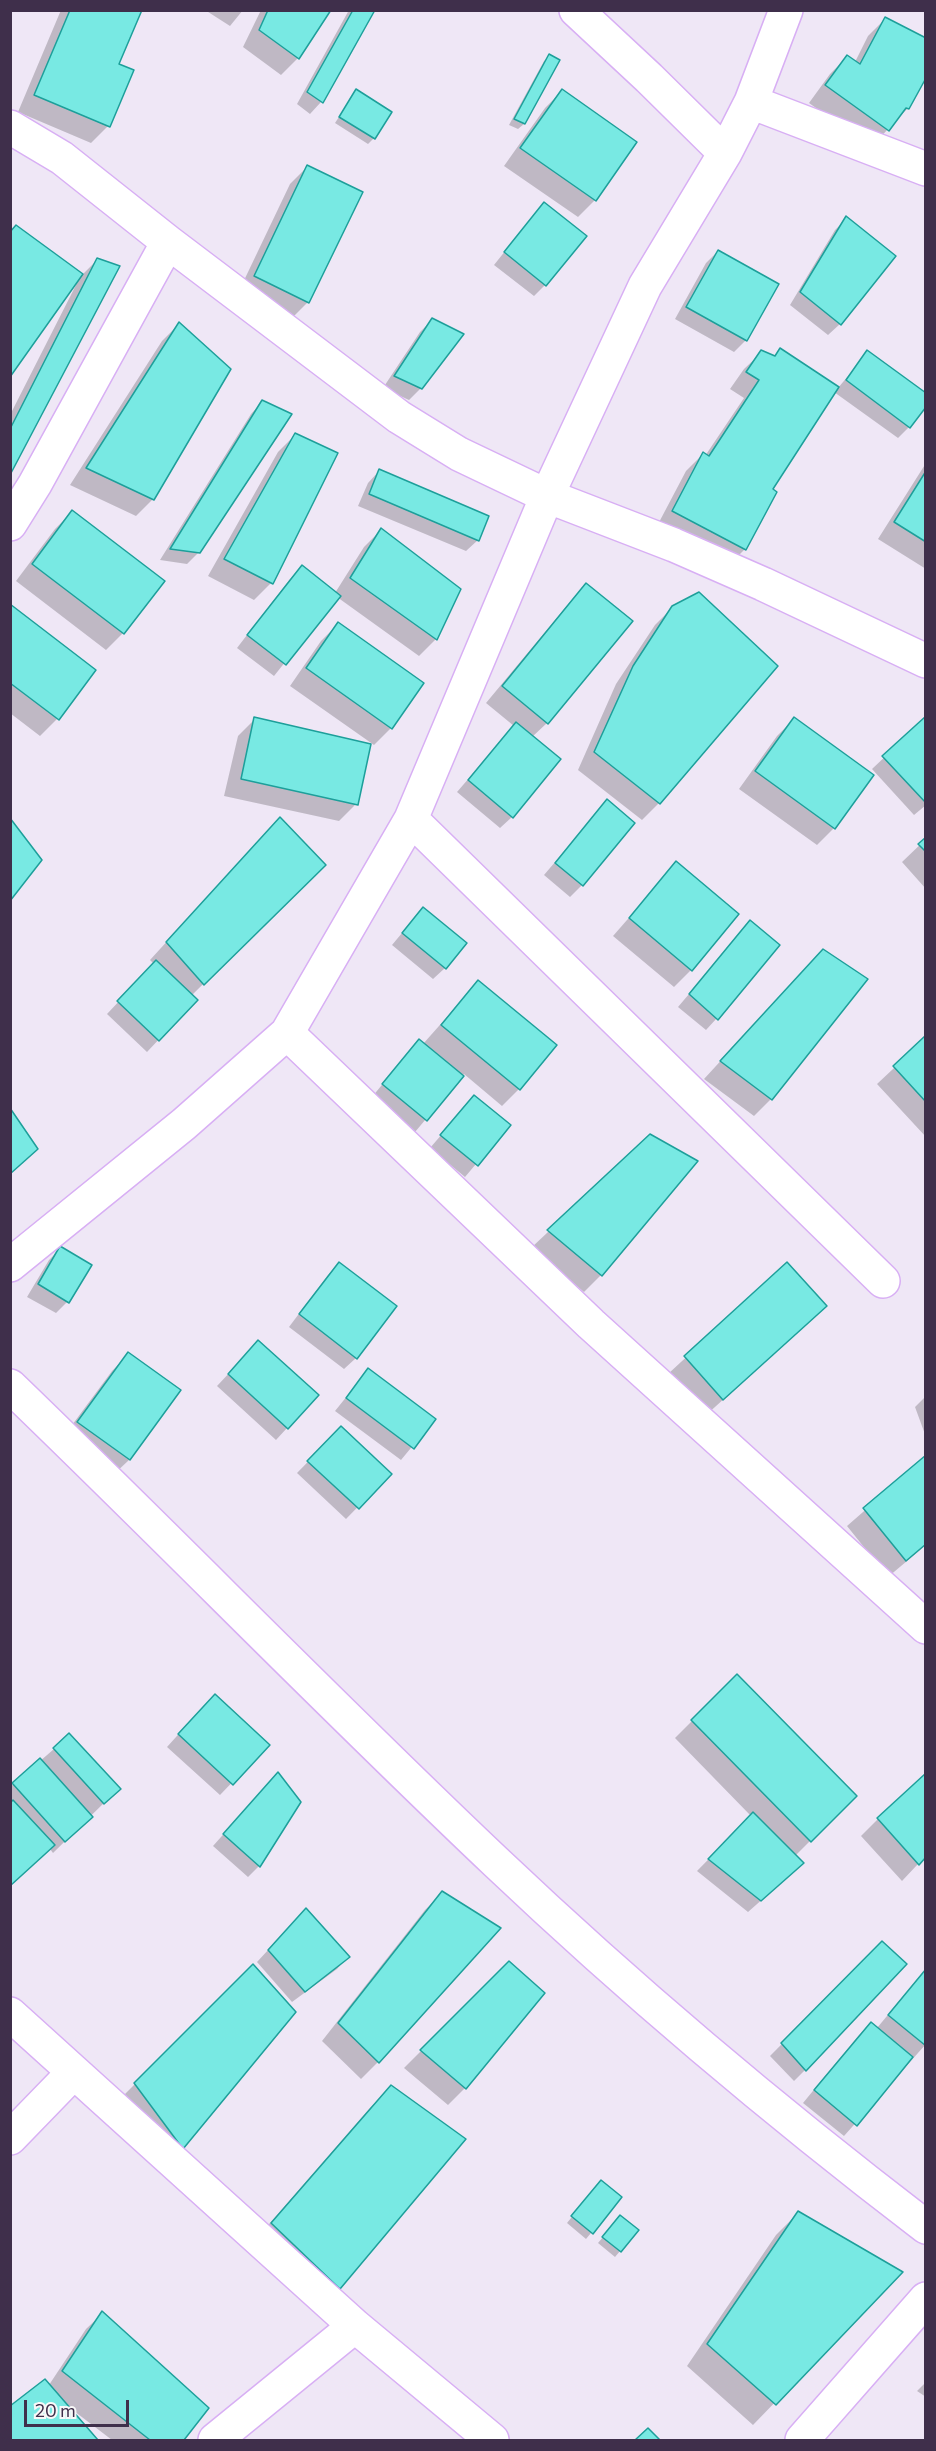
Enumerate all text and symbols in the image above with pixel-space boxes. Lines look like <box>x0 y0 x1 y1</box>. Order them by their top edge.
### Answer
scale bar <box>27 2388 132 2426</box>
text: 20 m <box>35 2399 76 2421</box>

